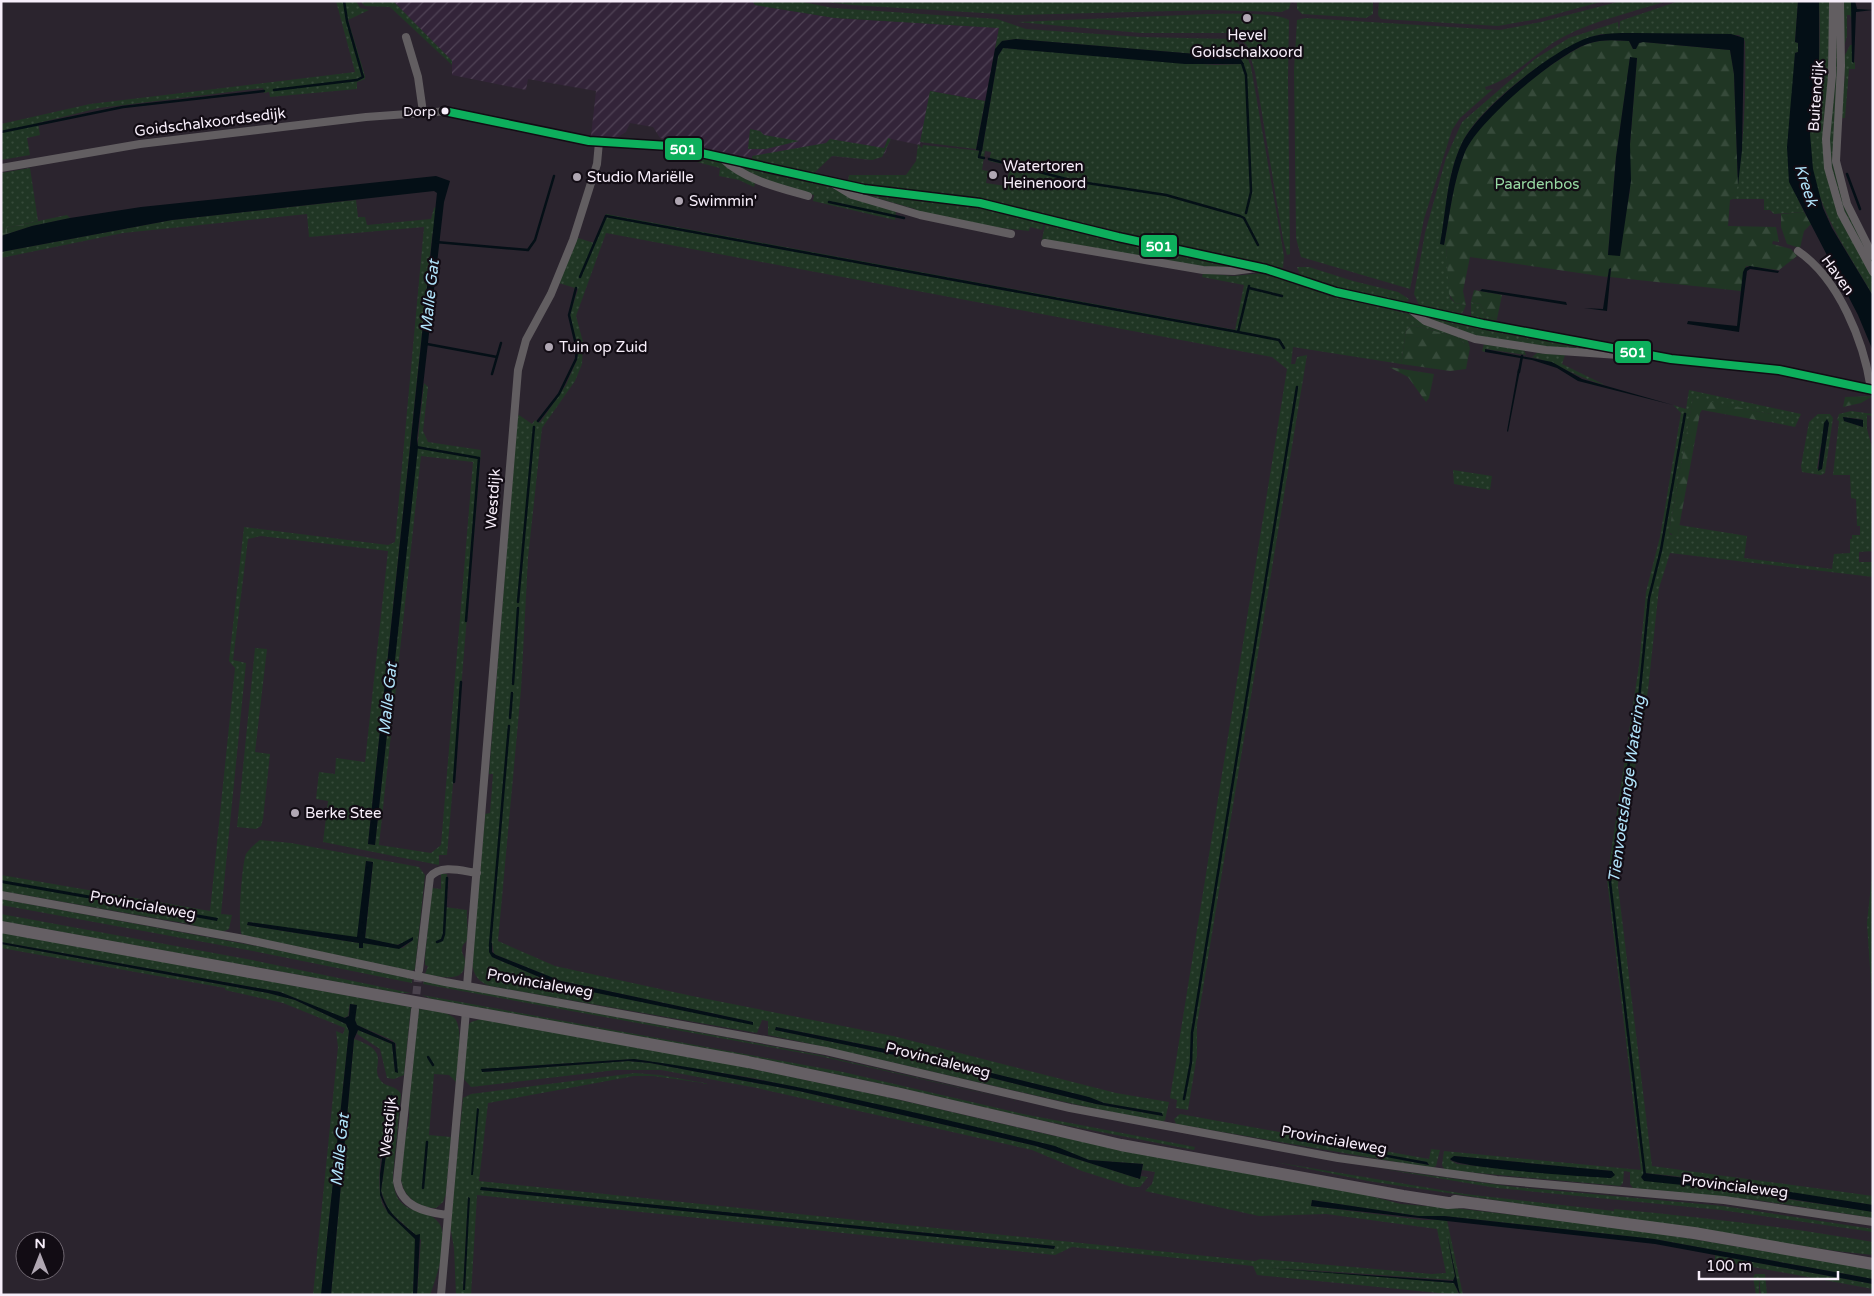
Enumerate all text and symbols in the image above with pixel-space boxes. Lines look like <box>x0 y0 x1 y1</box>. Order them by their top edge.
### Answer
marker: Hevel Goidschalxoord <box>1241 12 1253 24</box>
place label: Hevel Goidschalxoord <box>1191 26 1303 61</box>
street label: Buitendijk <box>1805 60 1827 132</box>
place label: Dorp <box>403 103 436 120</box>
street label: Goidschalxoordsedijk <box>133 104 287 140</box>
marker: Dorp <box>440 106 450 116</box>
line badge: 501 <box>664 137 703 161</box>
text: 501 <box>670 141 696 158</box>
place label: Watertoren Heinenoord <box>1003 157 1086 192</box>
water label: Kreek <box>1790 162 1823 210</box>
place label: Studio Mariëlle <box>587 168 694 186</box>
marker: Watertoren Heinenoord <box>987 169 999 181</box>
marker: Studio Mariëlle <box>571 171 583 183</box>
park label: Paardenbos <box>1495 175 1579 193</box>
place label: Swimmin' <box>689 192 757 210</box>
marker: Swimmin' <box>673 195 685 207</box>
line badge: 501 <box>1140 234 1178 258</box>
text: 501 <box>1146 238 1172 255</box>
street label: Haven <box>1817 251 1859 299</box>
water label: Malle Gat <box>416 257 444 333</box>
place label: Tuin op Zuid <box>559 338 648 356</box>
line badge: 501 <box>1614 340 1652 364</box>
marker: Tuin op Zuid <box>543 341 555 353</box>
text: 501 <box>1620 344 1646 361</box>
street label: Westdijk <box>482 468 504 530</box>
water label: Malle Gat <box>374 660 402 736</box>
water label: Tienvoetslange Watering <box>1604 693 1650 884</box>
place label: Berke Stee <box>305 804 382 822</box>
marker: Berke Stee <box>289 807 301 819</box>
street label: Provincialeweg <box>89 887 197 923</box>
street label: Provincialeweg <box>486 965 594 1001</box>
street label: Provincialeweg <box>884 1038 992 1082</box>
street label: Westdijk <box>376 1096 400 1158</box>
water label: Malle Gat <box>326 1111 354 1187</box>
street label: Provincialeweg <box>1280 1122 1388 1158</box>
street label: Provincialeweg <box>1681 1171 1789 1201</box>
north arrow <box>15 1231 65 1281</box>
text: N <box>34 1235 46 1252</box>
scale bar <box>1699 1248 1838 1280</box>
text: 100 m <box>1706 1257 1752 1275</box>

